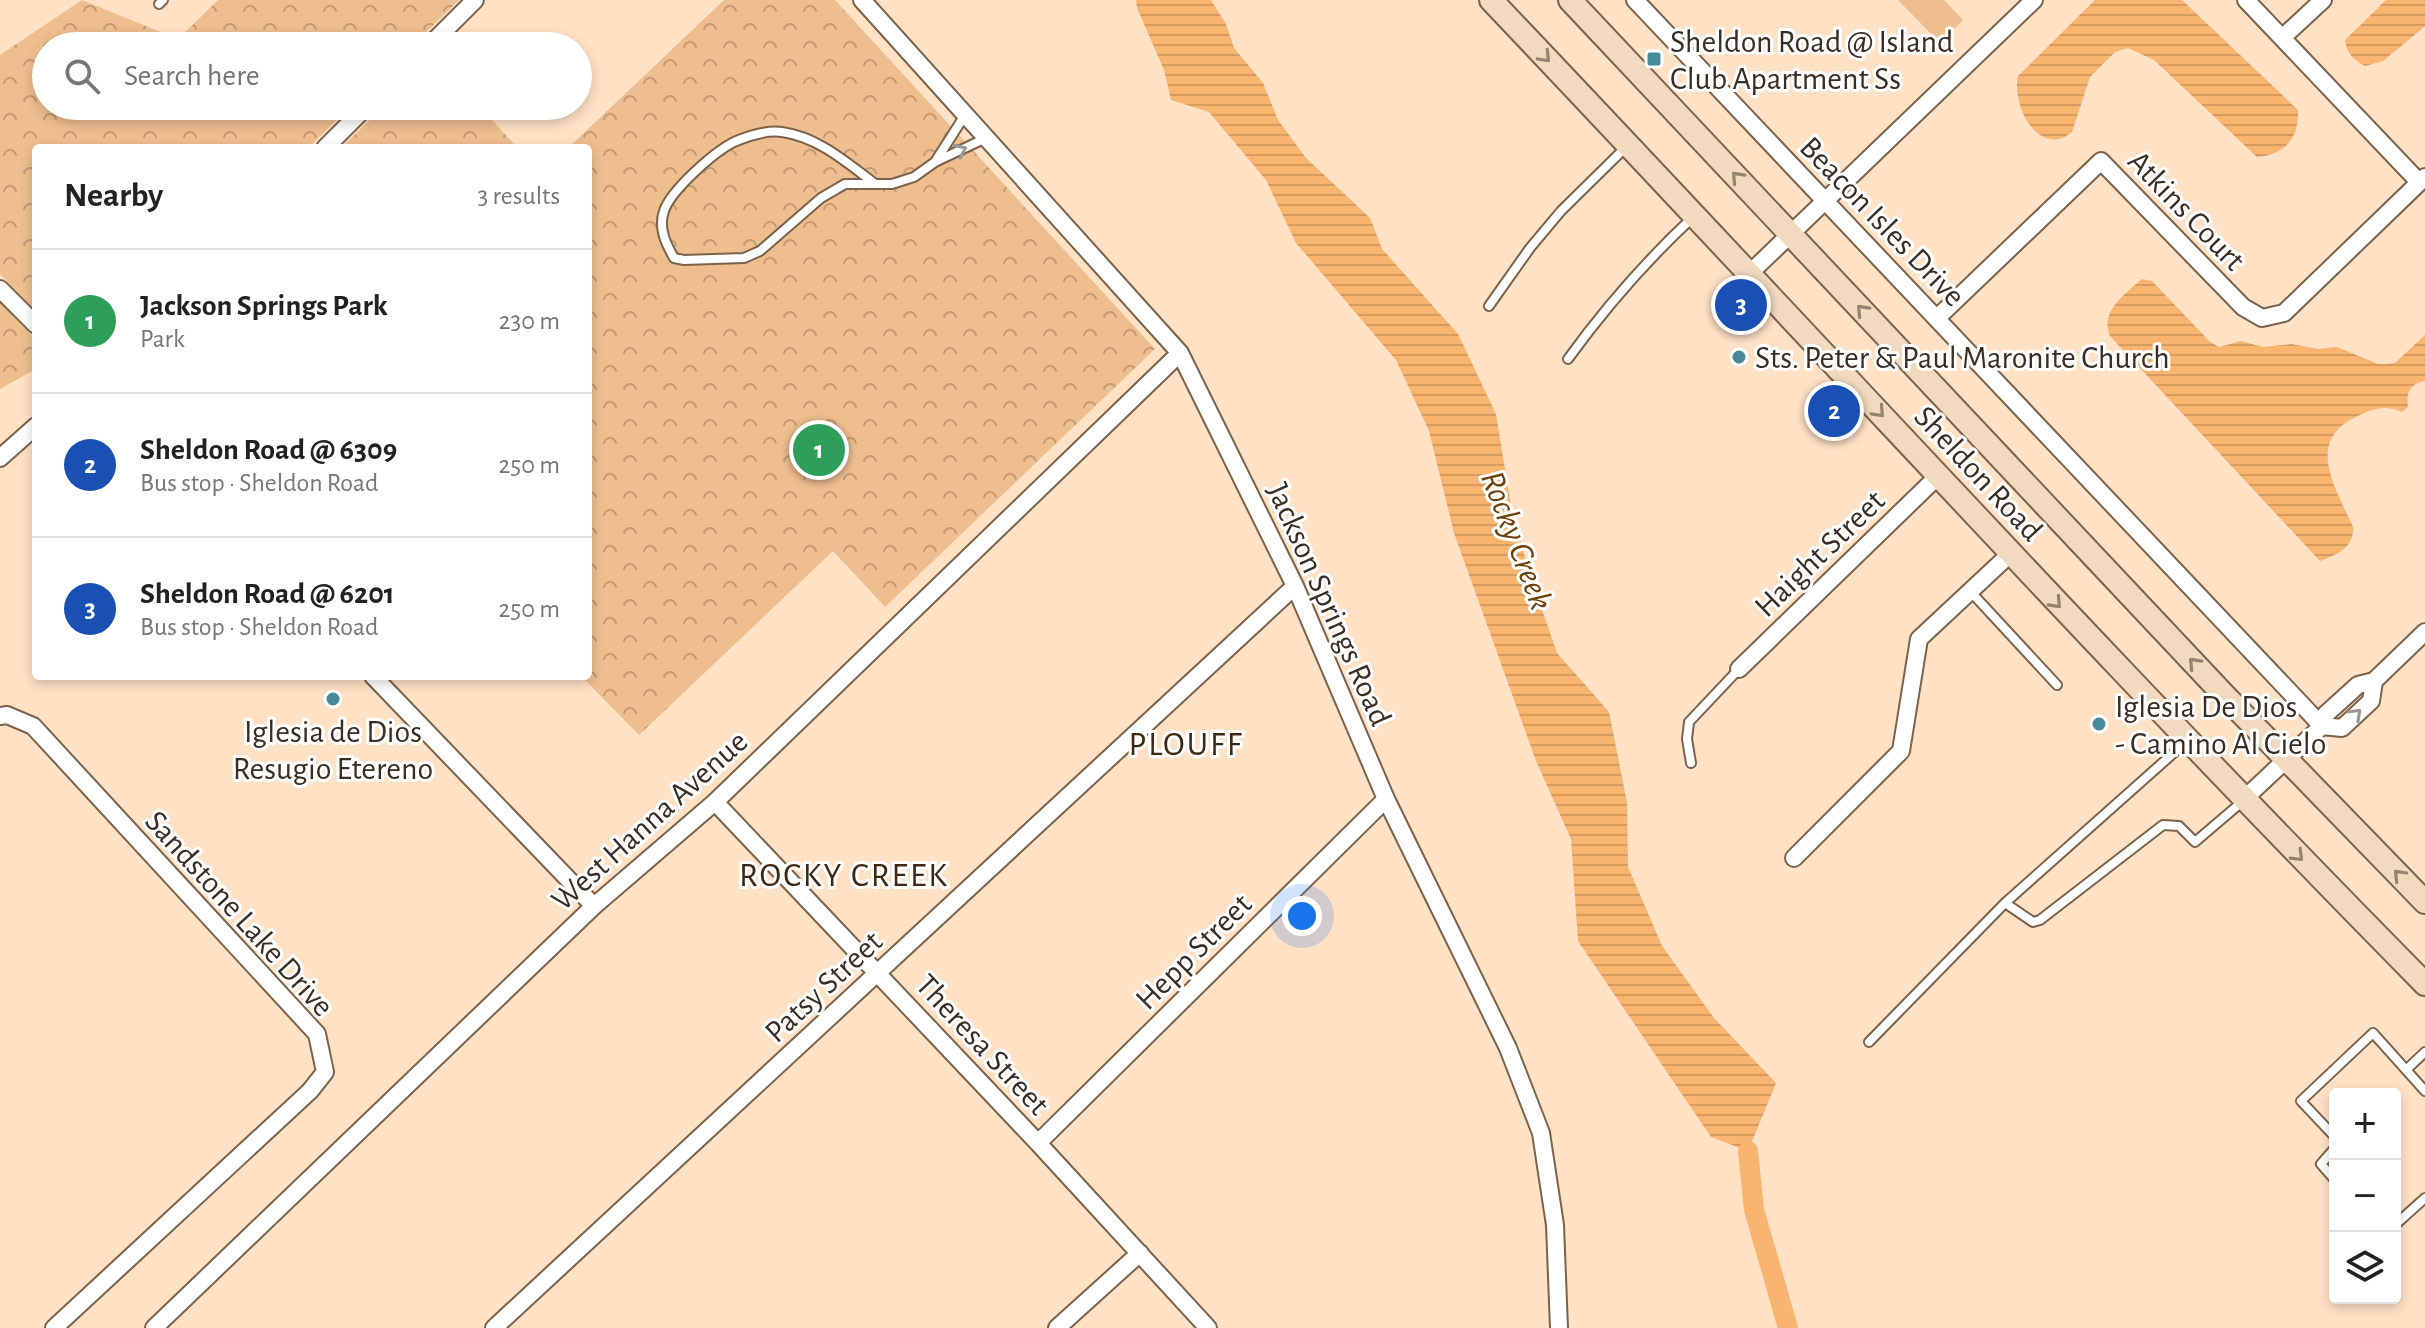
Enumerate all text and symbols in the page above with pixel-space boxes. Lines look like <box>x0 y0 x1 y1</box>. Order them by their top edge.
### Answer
place label: Sheldon Road @ Island Club Apartment Ss <box>1670 26 1954 95</box>
search box <box>32 32 592 120</box>
one-way arrow <box>1535 47 1549 62</box>
marker: Sheldon Road @ Island Club Apartment Ss <box>1645 50 1663 68</box>
icon: search <box>60 54 104 98</box>
text: Search here <box>124 61 260 91</box>
street label: Beacon Isles Drive <box>1794 131 1971 313</box>
one-way arrow <box>952 144 967 160</box>
street label: Atkins Court <box>2122 145 2251 277</box>
one-way arrow <box>1732 172 1747 186</box>
text: Nearby <box>64 179 163 213</box>
text: 3 results <box>477 183 560 209</box>
pin: 3 <box>1715 275 1767 335</box>
text: Jackson Springs Park <box>140 291 388 321</box>
one-way arrow <box>1857 305 1871 319</box>
text: 1 <box>85 308 95 334</box>
text: 230 m <box>499 308 560 334</box>
text: Park <box>140 326 185 352</box>
place label: Sts. Peter & Paul Maronite Church <box>1755 342 2170 374</box>
marker: Sts. Peter & Paul Maronite Church <box>1730 348 1748 366</box>
pin: 2 <box>1808 381 1860 441</box>
street label: Sheldon Road <box>1908 400 2048 547</box>
one-way arrow <box>1870 403 1884 418</box>
pin: 1 <box>793 420 845 480</box>
text: Sheldon Road @ 6309 <box>140 435 397 465</box>
text: 2 <box>84 452 96 478</box>
text: 250 m <box>498 452 560 478</box>
water label: Rocky Creek <box>1474 467 1558 615</box>
text: Bus stop · Sheldon Road <box>140 470 379 496</box>
street label: Jackson Springs Road <box>1261 478 1397 731</box>
street label: Haight Street <box>1749 484 1891 623</box>
text: Sheldon Road @ 6201 <box>140 579 395 609</box>
one-way arrow <box>2047 594 2061 608</box>
text: 3 <box>84 596 96 622</box>
text: 250 m <box>498 596 560 622</box>
text: Bus stop · Sheldon Road <box>140 614 379 640</box>
one-way arrow <box>2188 658 2203 672</box>
marker: Iglesia de Dios Resugio Etereno <box>324 690 342 708</box>
place label: Iglesia De Dios - Camino Al Cielo <box>2115 691 2327 760</box>
one-way arrow <box>2347 709 2361 724</box>
marker: Iglesia De Dios - Camino Al Cielo <box>2090 715 2108 733</box>
place label: Iglesia de Dios Resugio Etereno <box>233 716 433 785</box>
street label: West Hanna Avenue <box>546 725 754 917</box>
district label: PLOUFF <box>1128 728 1244 762</box>
street label: Sandstone Lake Drive <box>139 805 340 1023</box>
one-way arrow <box>2289 847 2303 861</box>
district label: ROCKY CREEK <box>739 859 949 893</box>
one-way arrow <box>2394 870 2408 884</box>
street label: Hepp Street <box>1130 888 1258 1016</box>
your location <box>1282 896 1322 936</box>
street label: Patsy Street <box>759 925 888 1049</box>
street label: Theresa Street <box>910 968 1055 1121</box>
map controls <box>2329 1088 2401 1304</box>
button: + <box>2329 1088 2401 1160</box>
button: − <box>2329 1160 2401 1232</box>
button: layers <box>2329 1232 2401 1304</box>

